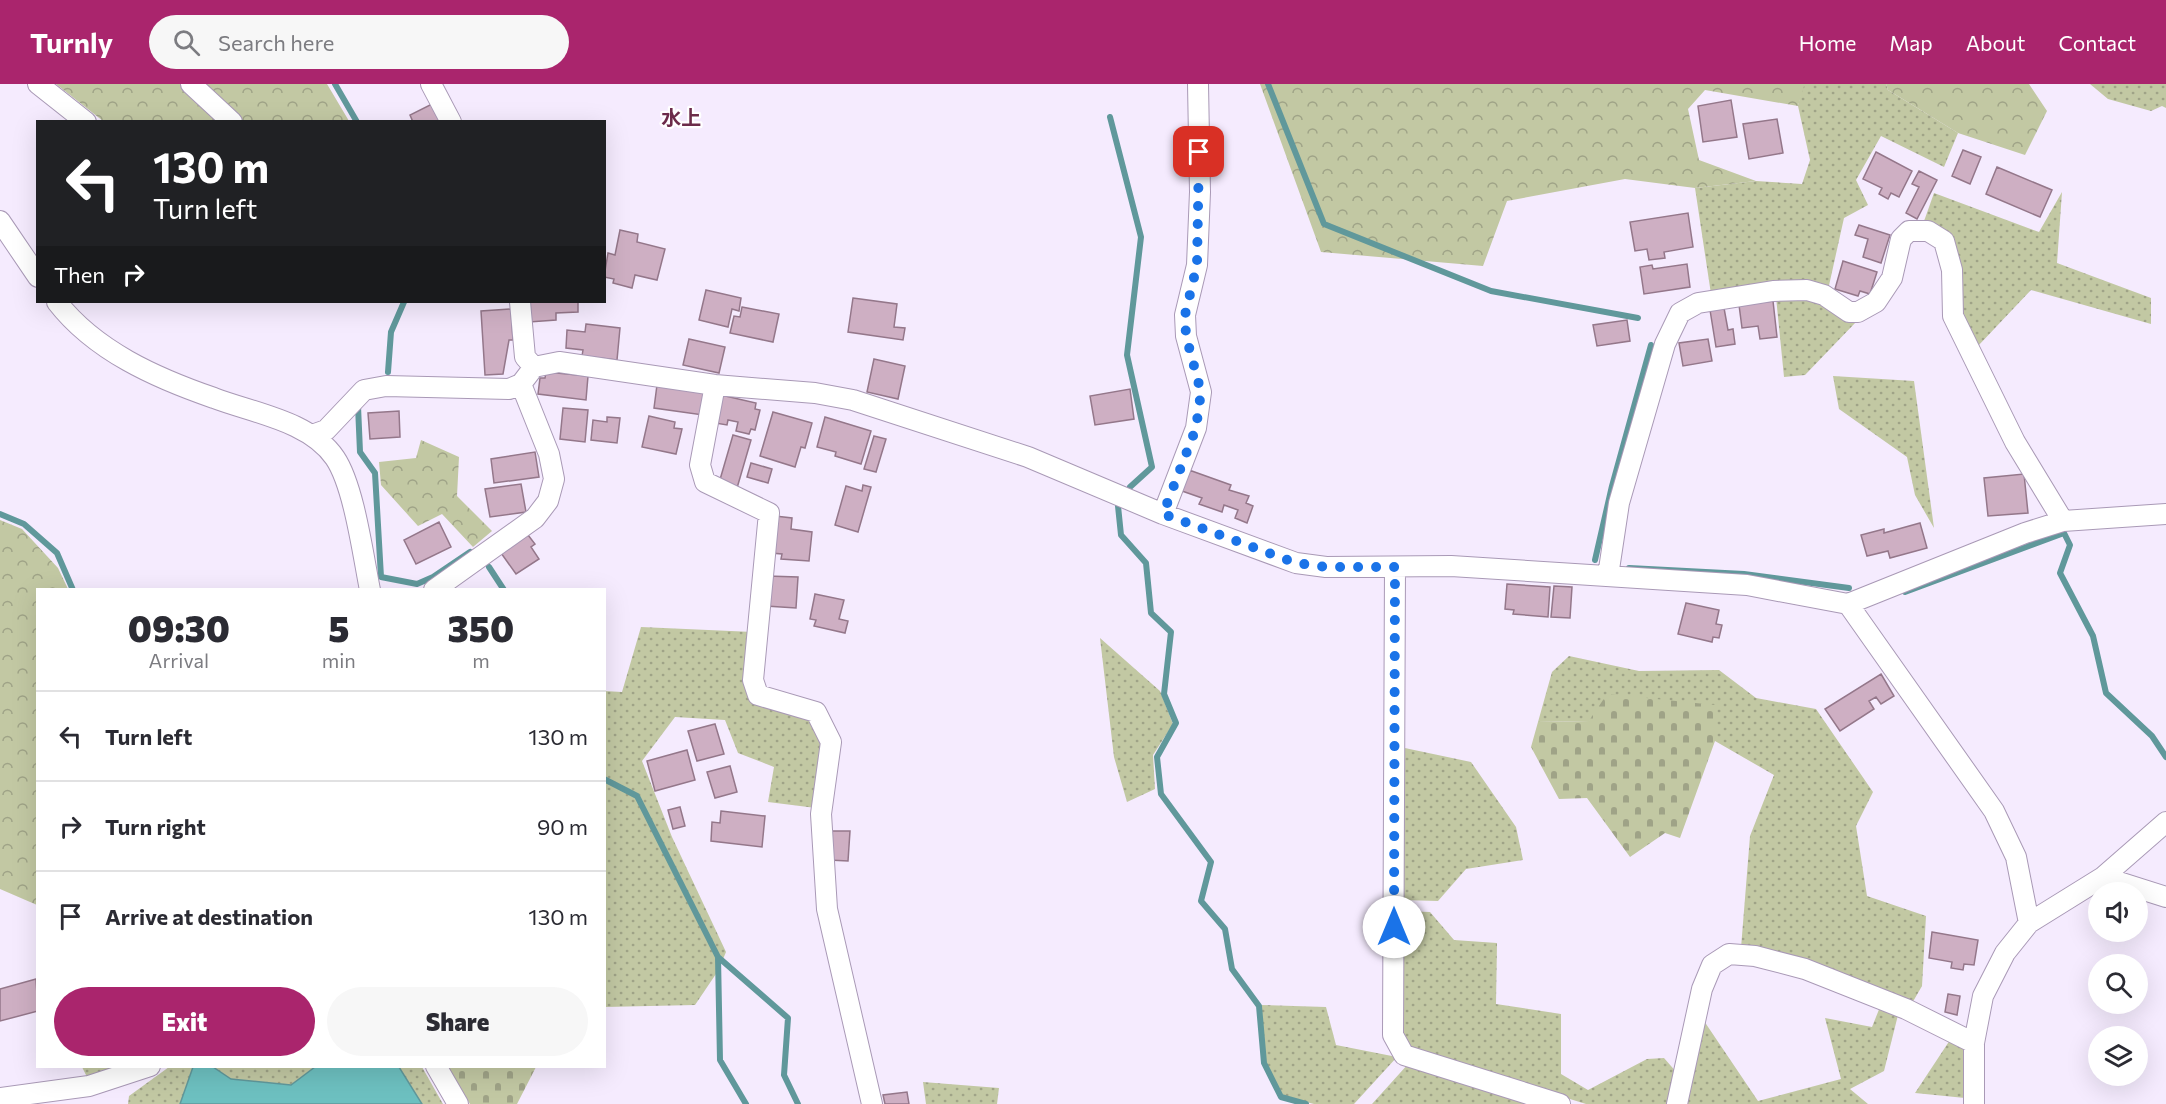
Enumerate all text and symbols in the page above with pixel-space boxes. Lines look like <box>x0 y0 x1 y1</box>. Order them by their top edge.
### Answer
search box <box>149 15 569 69</box>
text: Turnly <box>30 25 113 59</box>
icon: search <box>170 26 203 59</box>
text: Search here <box>218 29 334 56</box>
text: Home <box>1799 30 1856 55</box>
text: Map <box>1889 30 1933 55</box>
text: About <box>1966 30 2025 55</box>
text: Contact <box>2058 30 2136 55</box>
district label: 水上 <box>661 105 701 129</box>
pin <box>1173 126 1224 177</box>
icon: arrive <box>1182 135 1215 168</box>
text: 130 m <box>153 140 269 192</box>
icon: left <box>54 144 132 222</box>
text: Turn left <box>153 192 257 225</box>
icon: right <box>117 258 150 291</box>
text: Then <box>54 261 105 288</box>
text: 09:30 <box>128 605 230 649</box>
text: 5 <box>328 605 349 649</box>
text: 350 <box>448 605 514 649</box>
text: Arrival <box>149 648 209 672</box>
text: min <box>322 648 356 672</box>
text: m <box>472 648 490 672</box>
icon: left <box>54 720 87 753</box>
text: Turn left <box>105 723 192 750</box>
text: 130 m <box>528 723 588 750</box>
icon: right <box>54 810 87 843</box>
text: Turn right <box>105 813 206 840</box>
text: 90 m <box>537 813 588 840</box>
map controls <box>2088 882 2148 1086</box>
button: sound <box>2088 882 2148 942</box>
position arrow <box>1362 895 1426 959</box>
icon: arrive <box>54 900 87 933</box>
text: Arrive at destination <box>105 903 313 930</box>
text: 130 m <box>528 903 588 930</box>
button: search <box>2088 954 2148 1014</box>
button: Exit <box>54 987 315 1056</box>
button: Share <box>327 987 588 1056</box>
button: layers <box>2088 1026 2148 1086</box>

